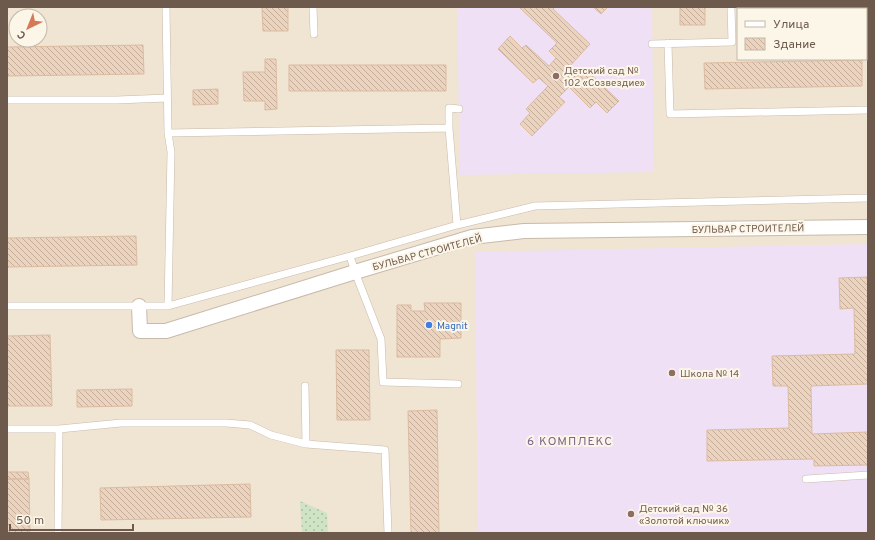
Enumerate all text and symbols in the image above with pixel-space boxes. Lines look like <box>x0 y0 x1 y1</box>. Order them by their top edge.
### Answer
north arrow <box>8 8 48 48</box>
legend <box>737 8 867 60</box>
text: Улица <box>773 17 809 33</box>
text: С <box>15 27 29 42</box>
text: Здание <box>773 37 816 53</box>
place label: Детский сад № 102 «Созвездие» <box>564 65 645 90</box>
marker: Детский сад № 102 «Созвездие» <box>551 71 561 81</box>
street label: БУЛЬВАР СТРОИТЕЛЕЙ <box>692 222 804 237</box>
street label: БУЛЬВАР СТРОИТЕЛЕЙ <box>371 233 484 274</box>
marker: Magnit <box>424 320 434 330</box>
place label: Magnit <box>437 320 468 333</box>
marker: Школа № 14 <box>667 368 677 378</box>
place label: Школа № 14 <box>680 368 739 381</box>
district label: 6 КОМПЛЕКС <box>527 434 613 450</box>
place label: Детский сад № 36 «Золотой ключик» <box>639 503 729 528</box>
scale bar <box>10 506 133 532</box>
marker: Детский сад № 36 «Золотой ключик» <box>626 509 636 519</box>
text: 50 m <box>16 513 44 529</box>

